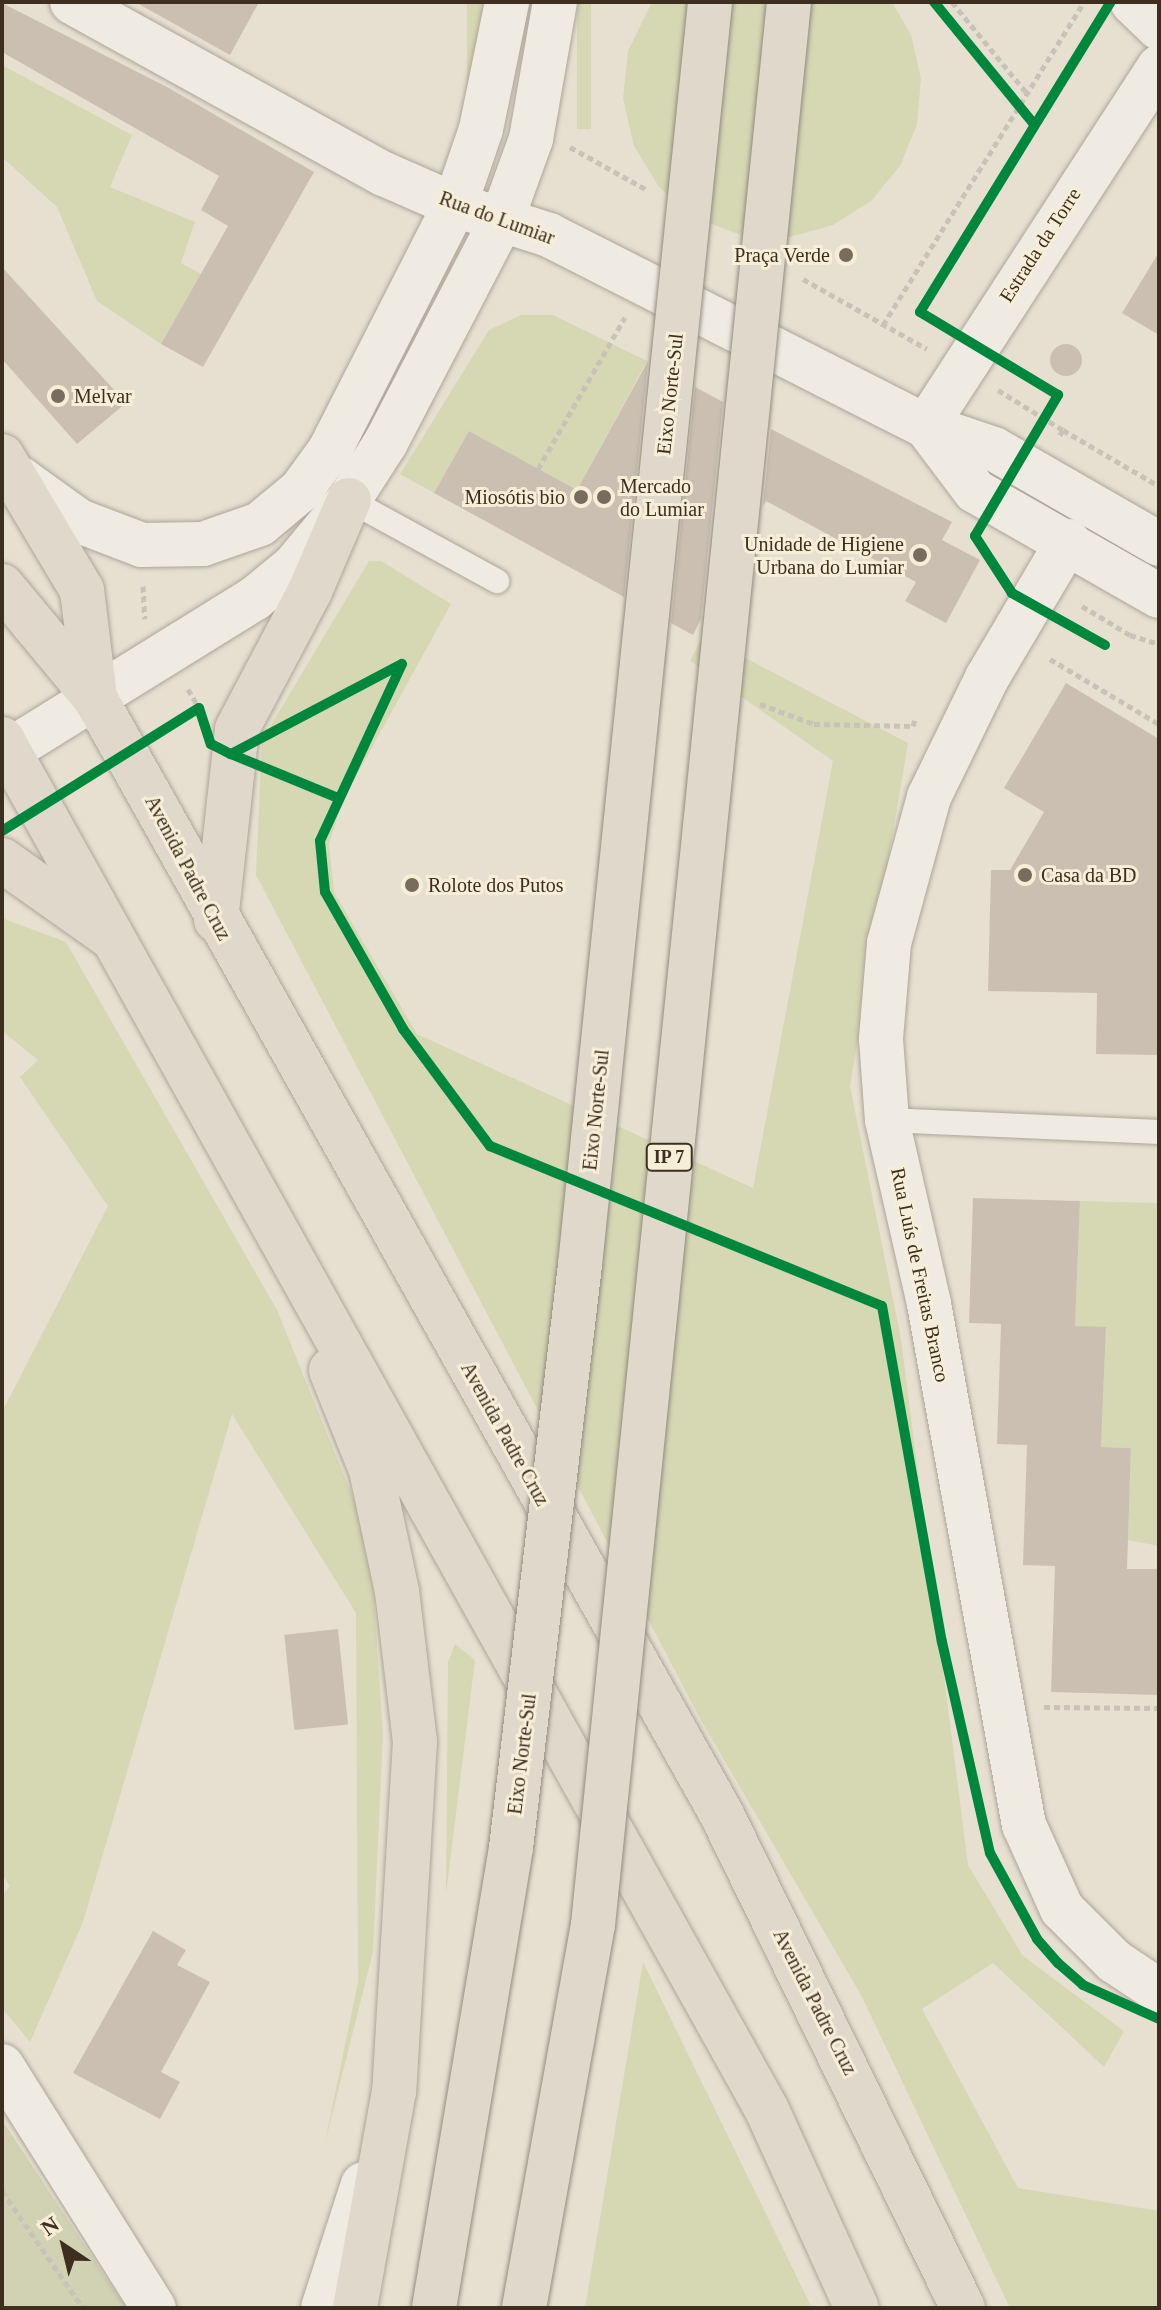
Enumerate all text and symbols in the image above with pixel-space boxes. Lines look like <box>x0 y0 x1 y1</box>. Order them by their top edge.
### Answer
street label: Estrada da Torre <box>994 183 1086 307</box>
street label: Rua do Lumiar <box>436 186 558 250</box>
place label: Praça Verde <box>734 243 830 267</box>
marker: Praça Verde <box>837 246 855 264</box>
street label: Eixo Norte-Sul <box>652 332 688 456</box>
place label: Melvar <box>74 384 132 408</box>
marker: Melvar <box>49 387 67 405</box>
place label: Mercado do Lumiar <box>620 474 704 521</box>
place label: Miosótis bio <box>464 485 565 509</box>
marker: Miosótis bio <box>572 488 590 506</box>
marker: Mercado do Lumiar <box>595 488 613 506</box>
place label: Unidade de Higiene Urbana do Lumiar <box>744 532 904 579</box>
marker: Unidade de Higiene Urbana do Lumiar <box>911 546 929 564</box>
street label: Avenida Padre Cruz <box>140 791 236 945</box>
place label: Casa da BD <box>1041 863 1137 887</box>
marker: Casa da BD <box>1016 866 1034 884</box>
place label: Rolote dos Putos <box>428 873 564 897</box>
marker: Rolote dos Putos <box>403 876 421 894</box>
street label: Eixo Norte-Sul <box>578 1048 614 1172</box>
road number: IP 7 <box>645 1143 693 1171</box>
street label: Rua Luís de Freitas Branco <box>886 1165 954 1385</box>
street label: Avenida Padre Cruz <box>456 1358 554 1510</box>
street label: Eixo Norte-Sul <box>503 1692 541 1816</box>
street label: Avenida Padre Cruz <box>768 1925 862 2079</box>
north arrow <box>24 2206 104 2286</box>
text: N <box>36 2211 64 2241</box>

